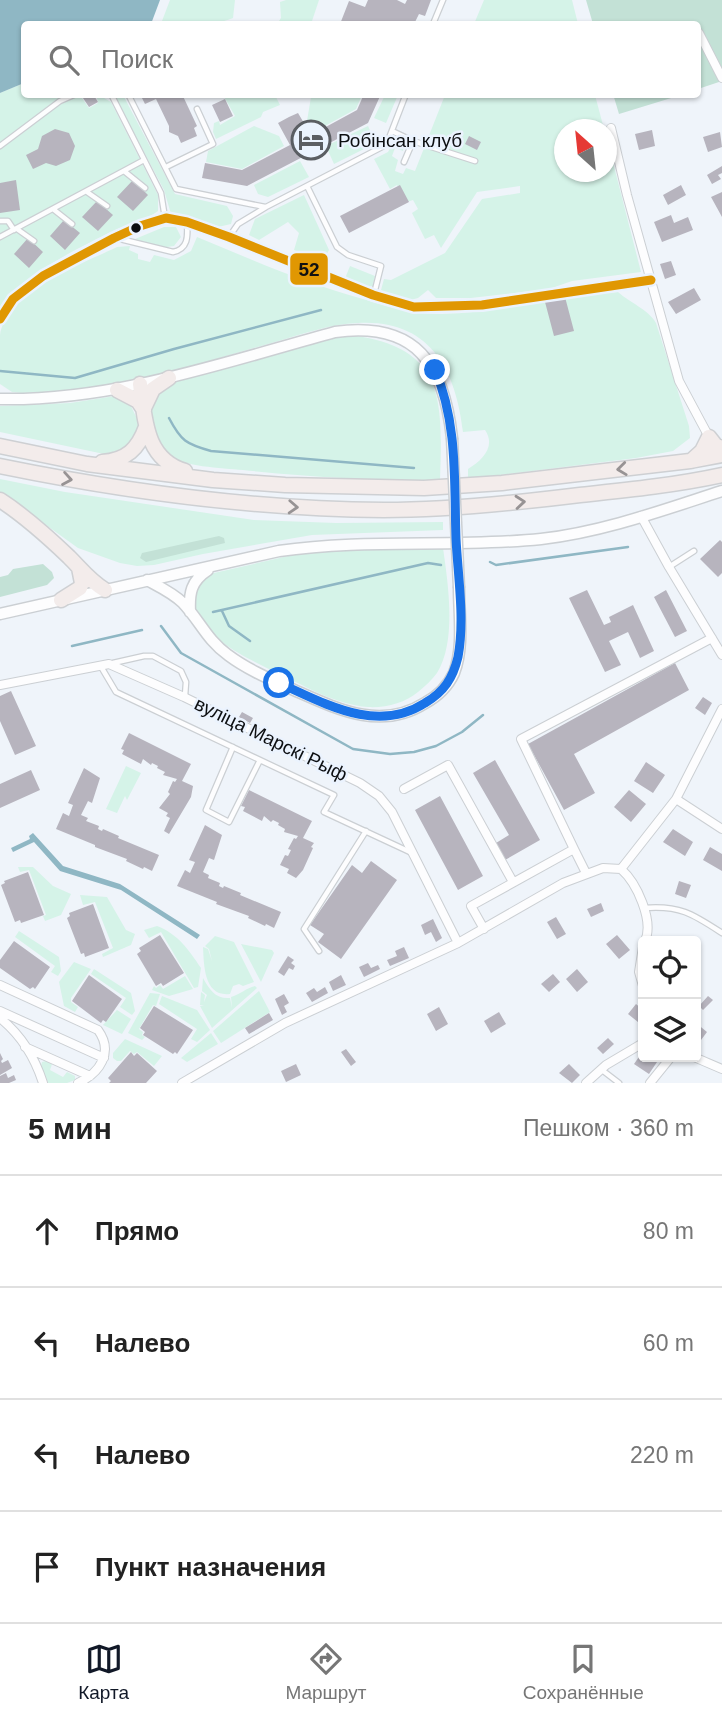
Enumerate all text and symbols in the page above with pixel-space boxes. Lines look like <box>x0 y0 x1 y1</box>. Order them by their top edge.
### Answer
search box <box>21 21 701 98</box>
icon: search <box>45 41 83 79</box>
text: Поиск <box>101 44 173 74</box>
hotel icon: Робінсан клуб <box>290 119 332 161</box>
north arrow <box>554 119 617 182</box>
place label: Робінсан клуб <box>338 130 462 151</box>
unlabelled marker <box>129 221 143 235</box>
line badge: 52 <box>289 252 329 286</box>
text: 52 <box>298 259 320 280</box>
route end <box>419 354 450 385</box>
one-way arrow <box>616 462 628 477</box>
one-way arrow <box>61 471 73 486</box>
one-way arrow <box>515 495 526 510</box>
one-way arrow <box>287 499 298 514</box>
route start <box>263 667 294 698</box>
street label: вуліца Марскі Рыф <box>191 693 351 785</box>
map controls <box>638 936 701 1062</box>
button: locate <box>638 936 701 999</box>
button: layers <box>638 999 701 1062</box>
text: 5 мин <box>28 1112 112 1145</box>
text: Пешком · 360 m <box>523 1115 694 1141</box>
icon: ahead <box>28 1212 66 1250</box>
text: Прямо <box>95 1216 179 1246</box>
text: 80 m <box>643 1218 694 1244</box>
icon: left <box>28 1324 66 1362</box>
text: Налево <box>95 1328 190 1358</box>
text: 60 m <box>643 1330 694 1356</box>
icon: left <box>28 1436 66 1474</box>
text: Налево <box>95 1440 190 1470</box>
text: 220 m <box>630 1442 694 1468</box>
icon: arrive <box>28 1548 66 1586</box>
text: Пункт назначения <box>95 1552 326 1582</box>
tab: Карта <box>78 1640 129 1704</box>
tab: Маршрут <box>285 1640 366 1704</box>
tab: Сохранённые <box>523 1640 644 1704</box>

